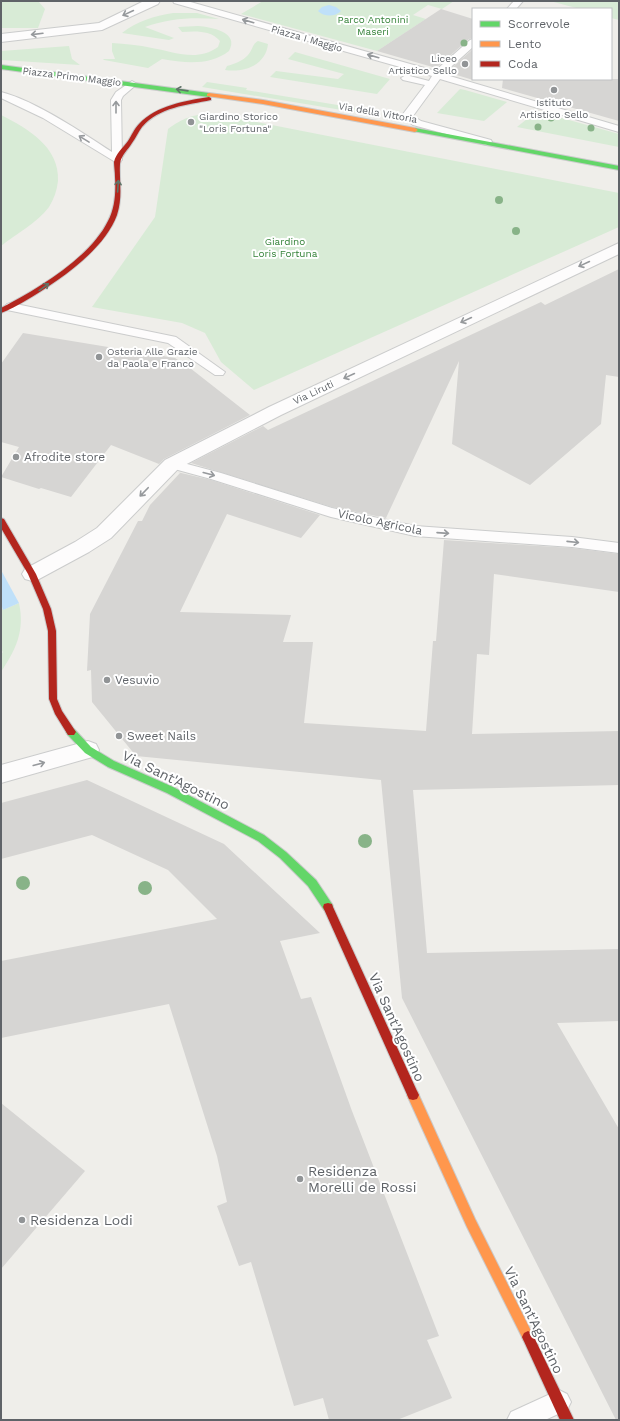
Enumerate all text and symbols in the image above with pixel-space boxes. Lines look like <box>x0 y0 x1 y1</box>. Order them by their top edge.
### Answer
legend <box>472 8 612 80</box>
one-way arrow <box>122 10 134 17</box>
park label: Parco Antonini Maseri <box>338 14 408 37</box>
one-way arrow <box>242 17 255 24</box>
text: Scorrevole <box>508 17 570 31</box>
street label: Piazza I Maggio <box>270 23 344 54</box>
one-way arrow <box>31 30 44 37</box>
text: Lento <box>508 37 542 51</box>
one-way arrow <box>367 52 380 60</box>
place label: Liceo Artistico Sello <box>388 53 457 76</box>
text: Coda <box>508 57 538 71</box>
marker: Liceo Artistico Sello <box>460 59 470 69</box>
street label: Piazza Primo Maggio <box>22 65 122 88</box>
marker: Istituto Artistico Sello <box>549 85 559 95</box>
one-way arrow <box>175 86 188 94</box>
place label: Istituto Artistico Sello <box>520 97 588 120</box>
street label: Via della Vittoria <box>338 100 419 125</box>
one-way arrow <box>112 101 120 114</box>
place label: Giardino Storico "Loris Fortuna" <box>199 111 278 134</box>
marker: Giardino Storico "Loris Fortuna" <box>186 117 196 127</box>
one-way arrow <box>79 135 90 143</box>
one-way arrow <box>115 180 122 193</box>
park label: Giardino Loris Fortuna <box>253 236 318 259</box>
one-way arrow <box>578 261 590 268</box>
one-way arrow <box>39 283 50 291</box>
one-way arrow <box>461 317 473 324</box>
place label: Osteria Alle Grazie da Paola e Franco <box>107 346 198 369</box>
marker: Osteria Alle Grazie da Paola e Franco <box>94 352 104 362</box>
one-way arrow <box>343 372 355 380</box>
street label: Via Liruti <box>291 378 335 407</box>
place label: Afrodite store <box>24 450 105 464</box>
marker: Afrodite store <box>11 452 21 462</box>
one-way arrow <box>203 471 216 478</box>
one-way arrow <box>139 487 149 497</box>
street label: Vicolo Agricola <box>336 506 424 538</box>
one-way arrow <box>436 530 449 537</box>
one-way arrow <box>566 539 579 546</box>
place label: Vesuvio <box>115 673 160 687</box>
marker: Vesuvio <box>102 675 112 685</box>
place label: Sweet Nails <box>127 729 196 743</box>
marker: Sweet Nails <box>114 731 124 741</box>
street label: Via Sant'Agostino <box>120 747 232 813</box>
one-way arrow <box>32 759 45 767</box>
street label: Via Sant'Agostino <box>366 970 428 1084</box>
place label: Residenza Morelli de Rossi <box>308 1163 416 1195</box>
marker: Residenza Morelli de Rossi <box>295 1174 305 1184</box>
place label: Residenza Lodi <box>30 1212 133 1228</box>
marker: Residenza Lodi <box>17 1215 27 1225</box>
street label: Via Sant'Agostino <box>501 1264 567 1376</box>

